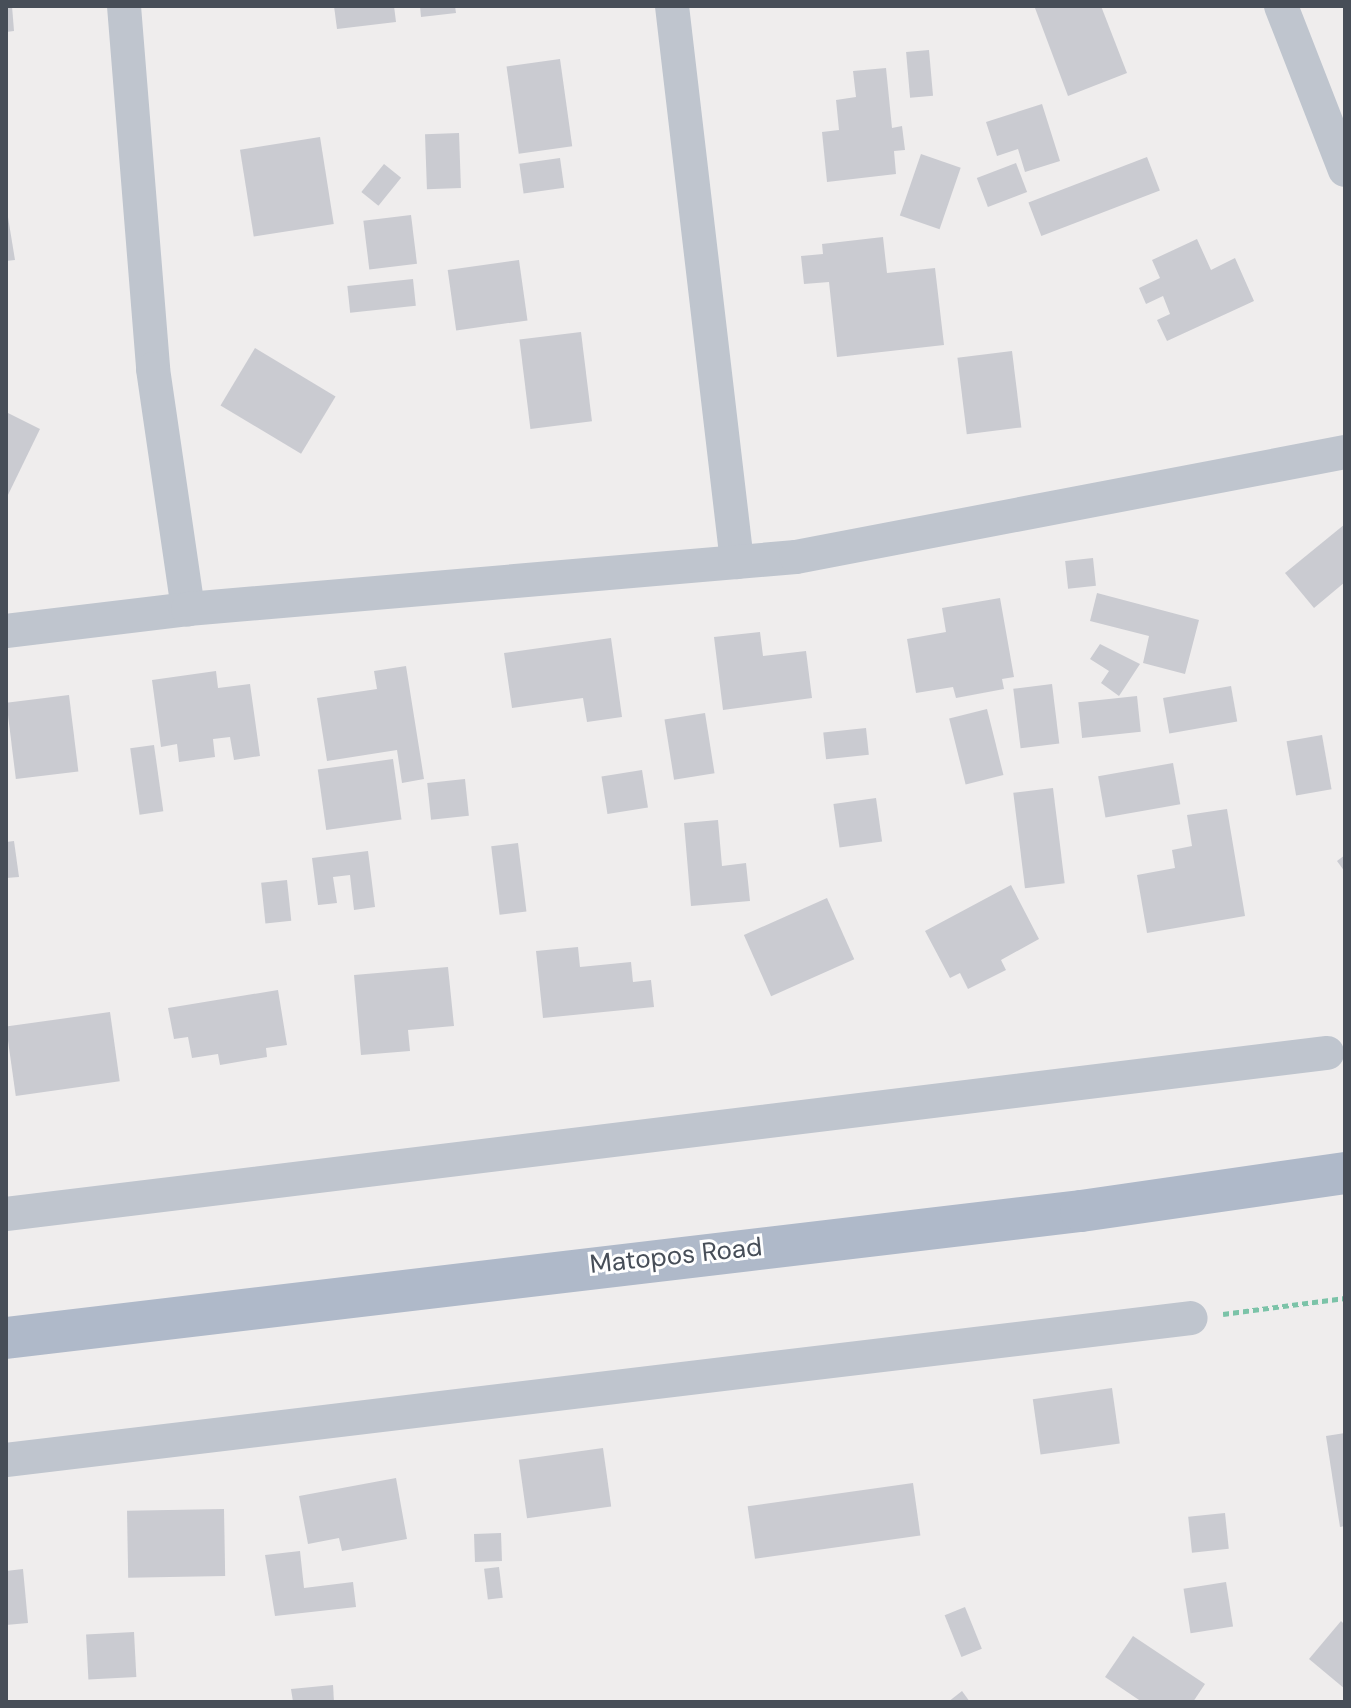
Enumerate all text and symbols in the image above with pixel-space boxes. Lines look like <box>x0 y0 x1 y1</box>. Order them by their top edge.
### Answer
street label: Matopos Road <box>588 1231 764 1281</box>

